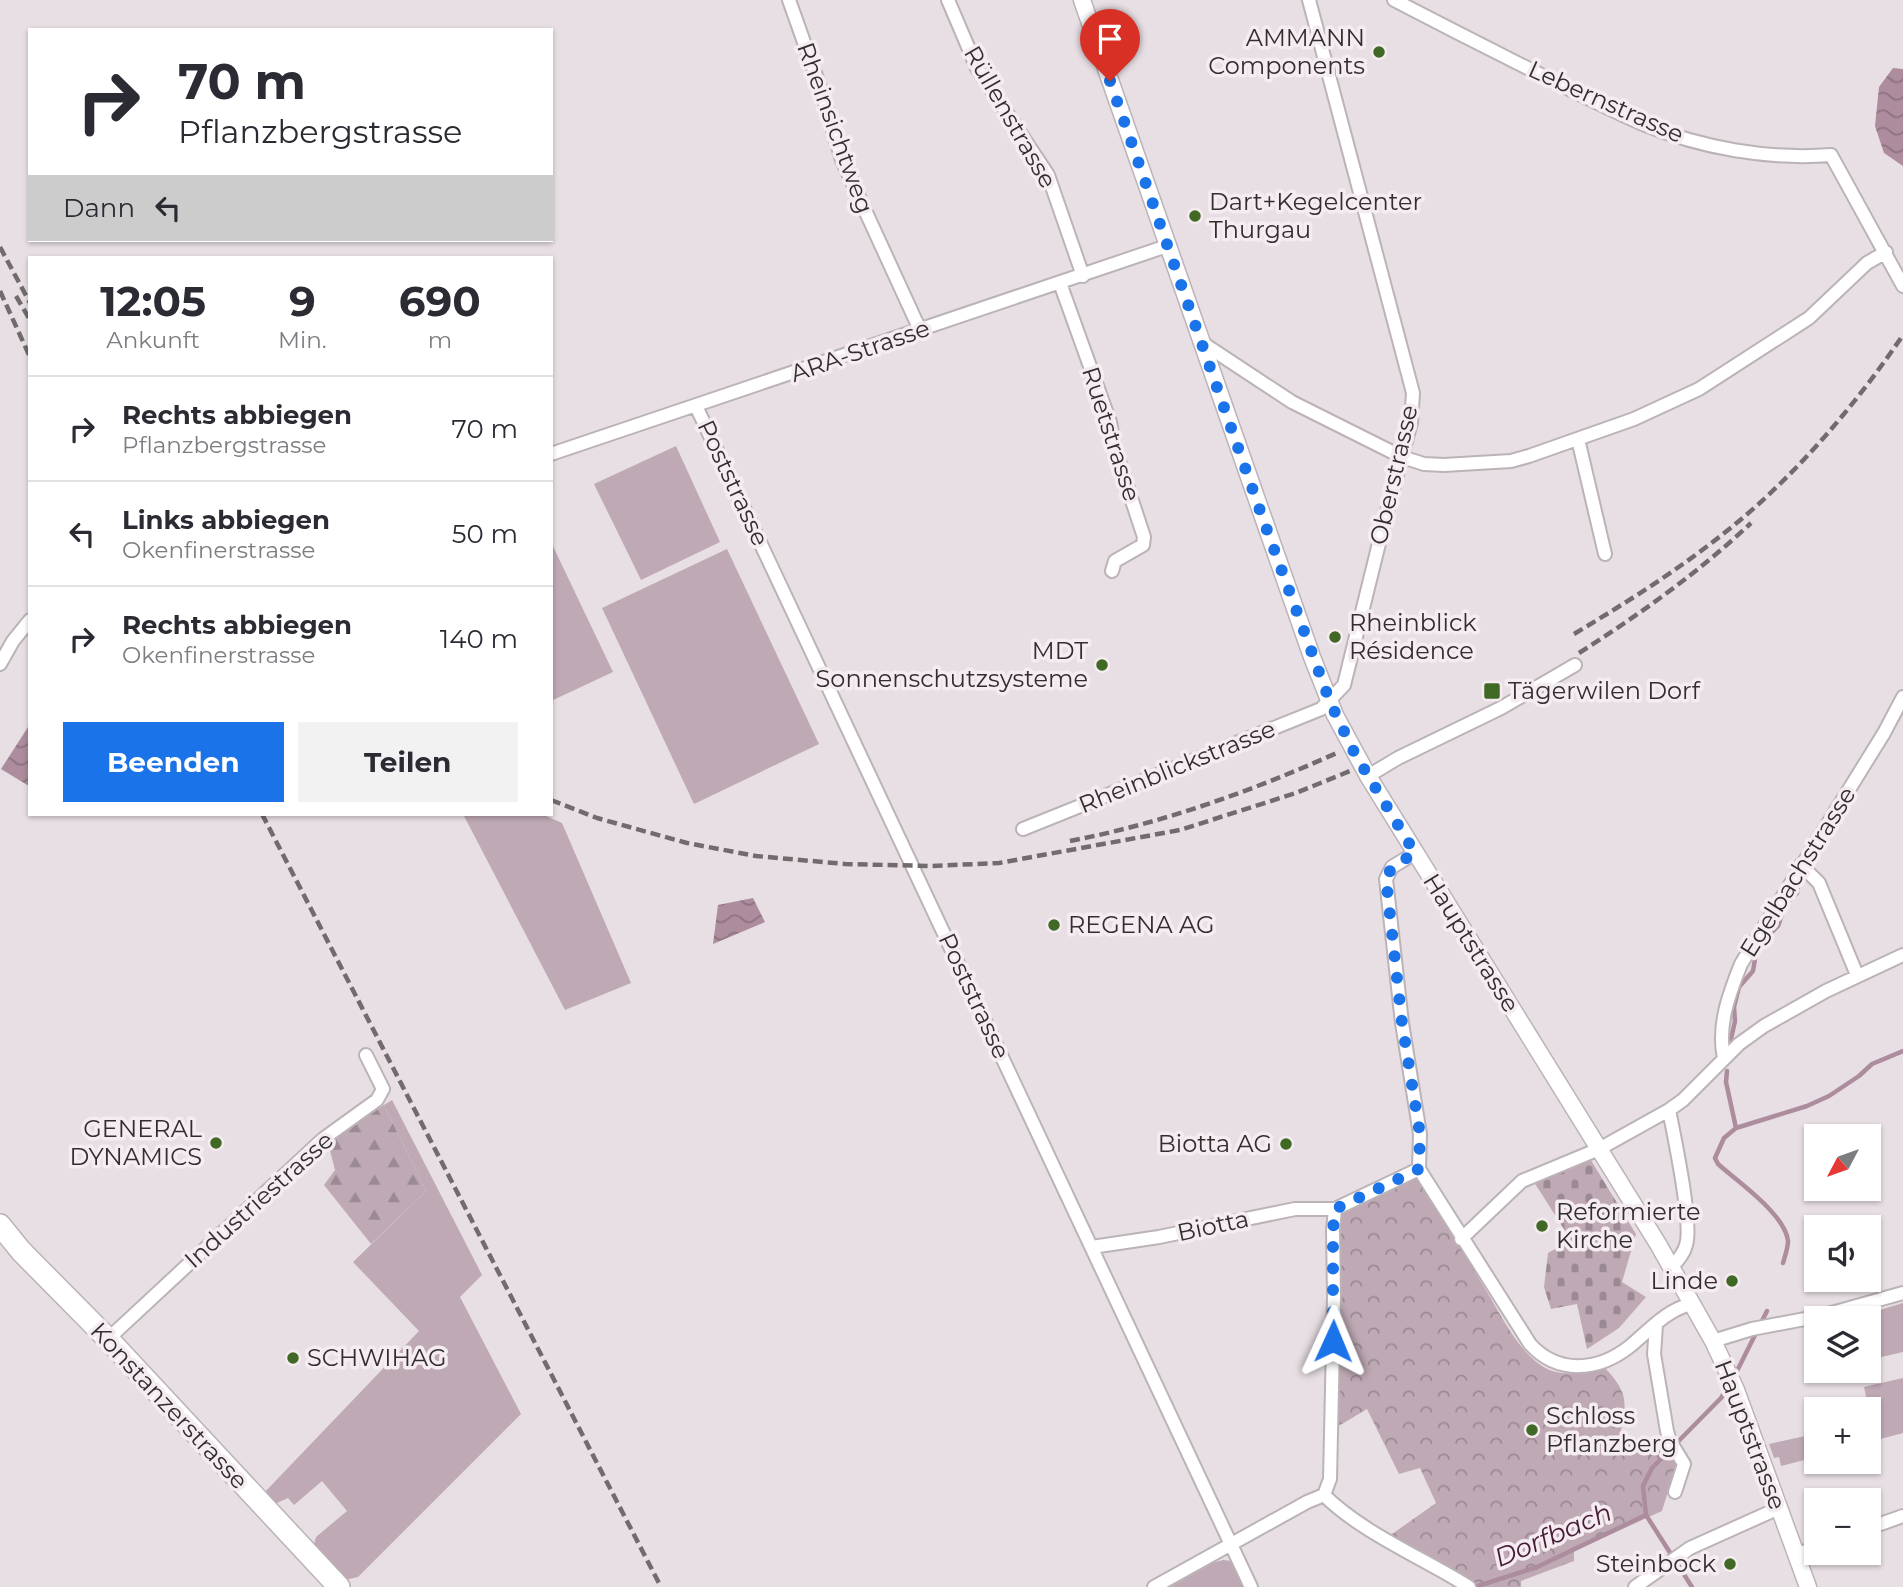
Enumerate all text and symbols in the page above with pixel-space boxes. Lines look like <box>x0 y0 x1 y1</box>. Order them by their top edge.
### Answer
pin <box>1080 9 1140 81</box>
icon: arrive <box>1091 20 1129 58</box>
place label: AMMANN Components <box>1208 23 1365 80</box>
street label: Rheinsichtweg <box>791 38 880 217</box>
street label: Rüllenstrasse <box>958 41 1063 193</box>
marker: AMMANN Components <box>1371 44 1387 60</box>
text: 70 m <box>178 52 306 111</box>
street label: Lebernstrasse <box>1524 54 1688 149</box>
icon: right <box>63 56 154 147</box>
text: Pflanzbergstrasse <box>178 112 462 151</box>
place label: Dart+Kegelcenter Thurgau <box>1209 187 1422 244</box>
icon: left <box>149 189 187 227</box>
text: Dann <box>63 192 135 224</box>
marker: Dart+Kegelcenter Thurgau <box>1187 208 1203 224</box>
text: 12:05 <box>100 275 206 327</box>
text: 9 <box>289 275 316 327</box>
text: 690 <box>399 275 481 327</box>
street label: ARA-Strasse <box>786 313 933 388</box>
text: Ankunft <box>106 326 200 354</box>
text: Min. <box>278 326 327 354</box>
text: m <box>428 326 452 354</box>
street label: Ruetstrasse <box>1076 363 1147 505</box>
text: Rechts abbiegen <box>122 399 352 431</box>
street label: Oberstrasse <box>1363 402 1424 548</box>
icon: right <box>63 410 101 448</box>
text: 70 m <box>452 413 518 445</box>
street label: Poststrasse <box>692 415 775 550</box>
text: Pflanzbergstrasse <box>122 431 326 459</box>
text: Links abbiegen <box>122 504 330 536</box>
icon: left <box>63 515 101 553</box>
text: 50 m <box>452 518 518 550</box>
text: Okenfinerstrasse <box>122 536 315 564</box>
place label: Rheinblick Résidence <box>1349 608 1477 665</box>
text: Rechts abbiegen <box>122 609 352 641</box>
icon: right <box>63 620 101 658</box>
text: 140 m <box>440 623 518 655</box>
marker: Rheinblick Résidence <box>1327 629 1343 645</box>
place label: MDT Sonnenschutzsysteme <box>816 636 1088 693</box>
text: Okenfinerstrasse <box>122 641 315 669</box>
marker: MDT Sonnenschutzsysteme <box>1094 657 1110 673</box>
place label: Tägerwilen Dorf <box>1508 676 1701 705</box>
marker: Tägerwilen Dorf <box>1482 681 1502 701</box>
street label: Rheinblickstrasse <box>1074 714 1279 819</box>
button: Beenden <box>63 722 284 802</box>
button: Teilen <box>298 722 518 802</box>
street label: Egelbachstrasse <box>1734 781 1862 962</box>
street label: Hauptstrasse <box>1417 868 1526 1017</box>
place label: REGENA AG <box>1068 910 1215 939</box>
marker: REGENA AG <box>1046 917 1062 933</box>
street label: Poststrasse <box>933 928 1016 1063</box>
place label: GENERAL DYNAMICS <box>69 1114 202 1171</box>
north arrow <box>1804 1124 1881 1200</box>
map controls <box>1804 1124 1881 1565</box>
street label: Industriestrasse <box>178 1125 339 1274</box>
place label: Biotta AG <box>1158 1129 1272 1158</box>
marker: GENERAL DYNAMICS <box>208 1135 224 1151</box>
marker: Biotta AG <box>1278 1136 1294 1152</box>
place label: Reformierte Kirche <box>1556 1197 1700 1254</box>
street label: Biotta <box>1174 1204 1251 1247</box>
button: sound <box>1804 1215 1881 1292</box>
marker: Reformierte Kirche <box>1534 1218 1550 1234</box>
place label: Linde <box>1650 1266 1718 1295</box>
marker: Linde <box>1724 1273 1740 1289</box>
position arrow <box>1296 1304 1370 1378</box>
button: layers <box>1804 1306 1881 1383</box>
street label: Konstanzerstrasse <box>85 1316 254 1495</box>
place label: SCHWIHAG <box>307 1343 447 1372</box>
marker: SCHWIHAG <box>285 1350 301 1366</box>
street label: Hauptstrasse <box>1709 1356 1792 1514</box>
button: + <box>1804 1397 1881 1474</box>
place label: Schloss Pflanzberg <box>1546 1401 1677 1458</box>
marker: Schloss Pflanzberg <box>1524 1422 1540 1438</box>
button: − <box>1804 1488 1881 1565</box>
water label: Dorfbach <box>1490 1496 1616 1574</box>
place label: Steinbock <box>1596 1549 1717 1578</box>
marker: Steinbock <box>1722 1556 1738 1572</box>

